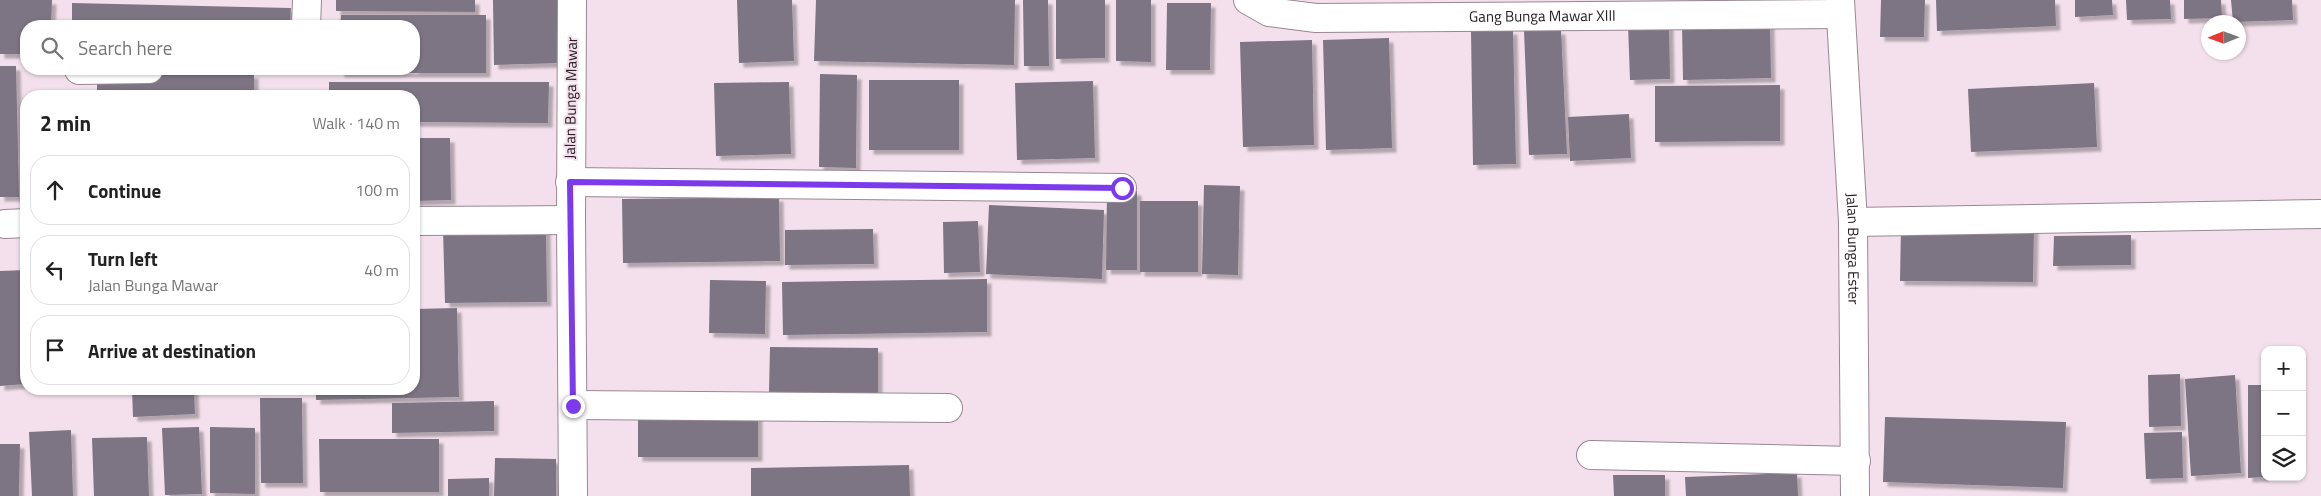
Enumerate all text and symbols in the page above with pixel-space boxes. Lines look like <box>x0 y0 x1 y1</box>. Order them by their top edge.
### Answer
street label: Gang Bunga Mawar XIII <box>1469 4 1616 28</box>
north arrow <box>2201 15 2246 60</box>
search box <box>20 20 420 75</box>
text: Search here <box>78 33 172 62</box>
icon: search <box>38 34 66 62</box>
street label: Jalan Bunga Mawar <box>558 37 583 159</box>
text: 2 min <box>40 107 91 139</box>
text: Walk · 140 m <box>312 111 400 135</box>
icon: ahead <box>41 176 69 204</box>
text: Continue <box>88 176 161 205</box>
route start <box>1111 177 1134 200</box>
text: 100 m <box>355 178 399 202</box>
street label: Jalan Bunga Ester <box>1840 192 1866 304</box>
text: Turn left <box>88 244 158 273</box>
icon: left <box>41 256 69 284</box>
text: 40 m <box>364 258 399 282</box>
text: Jalan Bunga Mawar <box>88 273 218 297</box>
icon: arrive <box>41 336 69 364</box>
text: Arrive at destination <box>88 336 256 365</box>
map controls <box>2261 346 2306 481</box>
button: + <box>2261 346 2306 391</box>
button: − <box>2261 391 2306 436</box>
route end <box>562 395 585 418</box>
button: layers <box>2261 436 2306 481</box>

